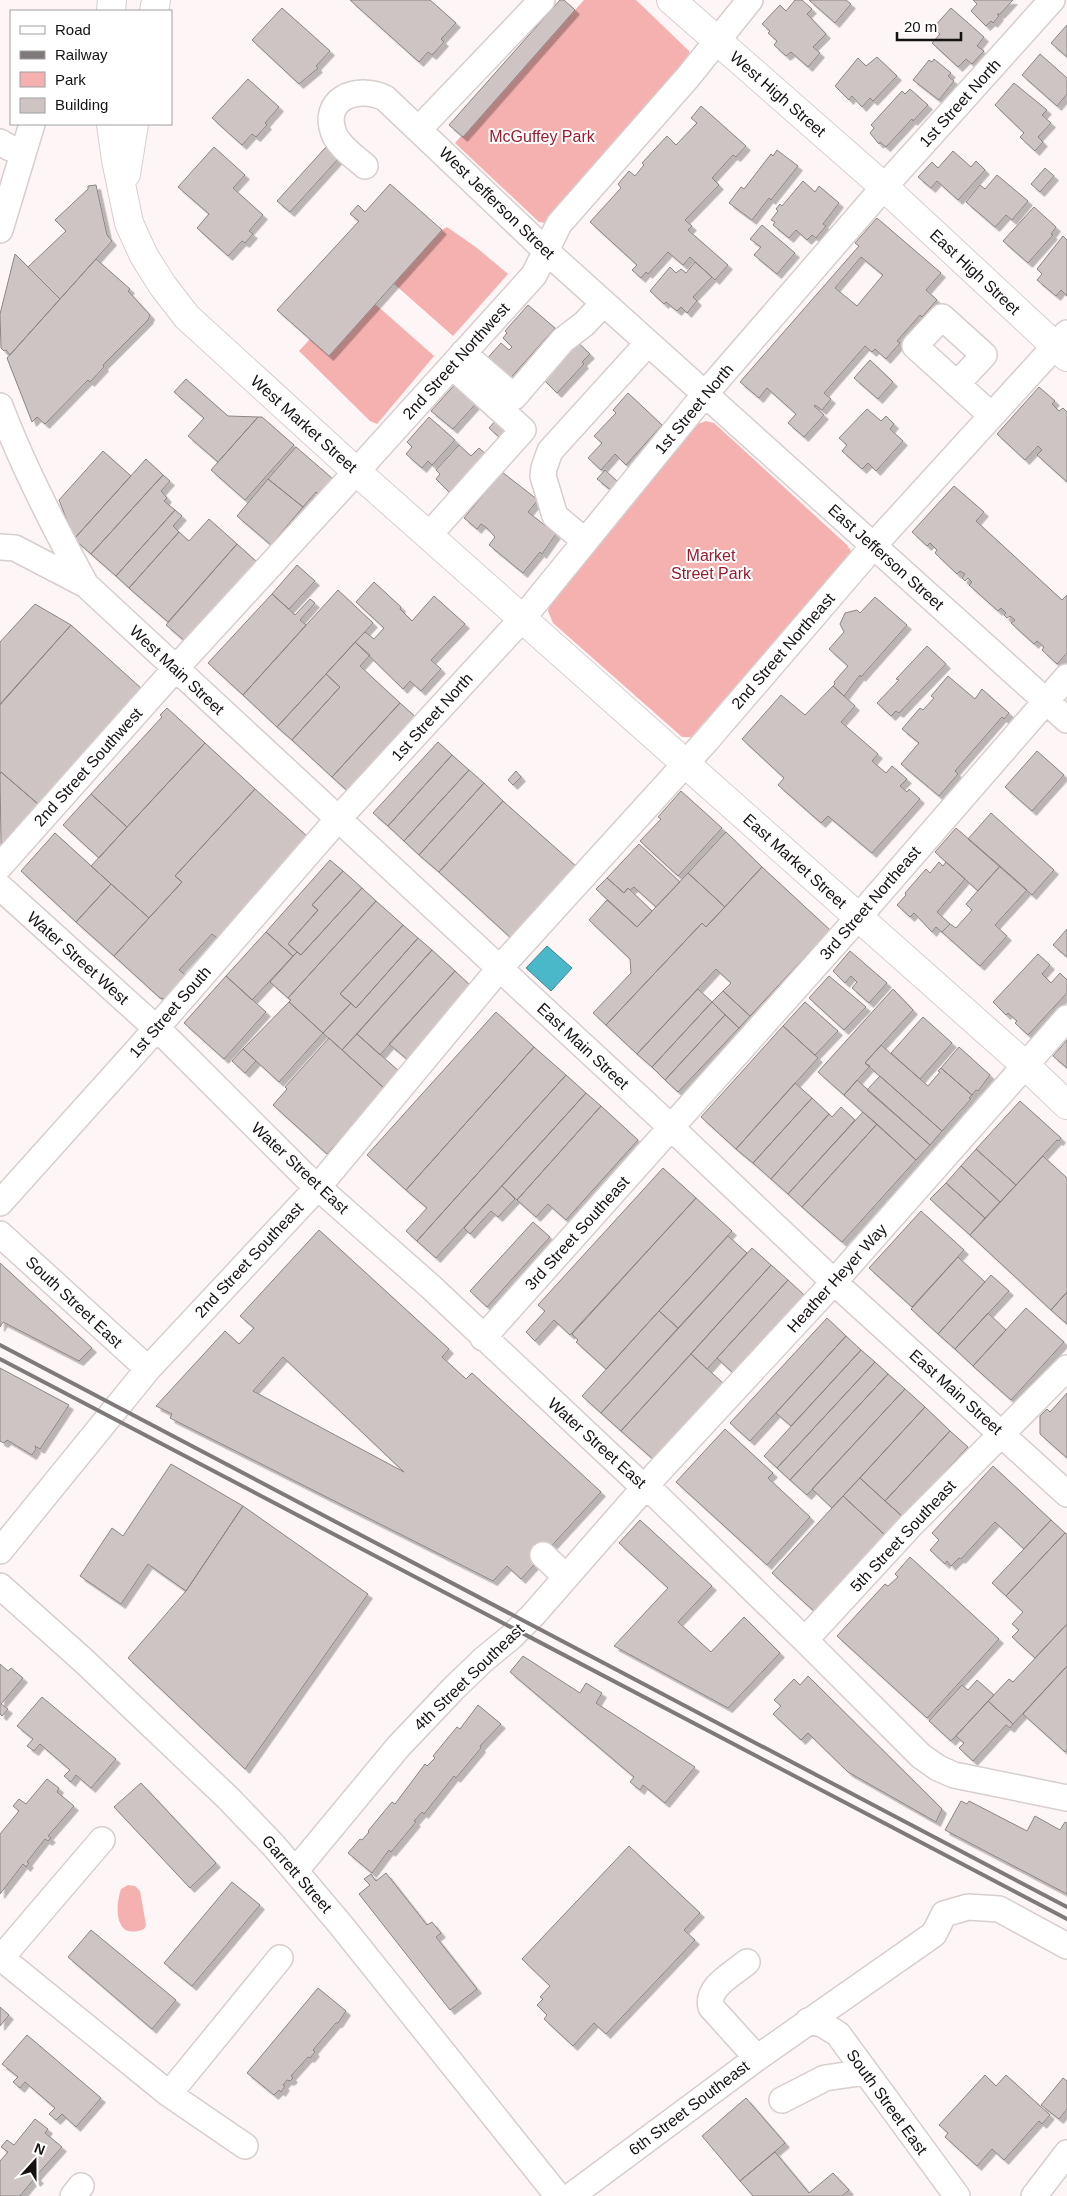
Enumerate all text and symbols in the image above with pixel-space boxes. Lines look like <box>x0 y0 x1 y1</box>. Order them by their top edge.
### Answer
legend <box>10 10 172 125</box>
scale bar <box>897 10 961 42</box>
text: 20 m <box>904 18 937 35</box>
text: Road <box>55 21 91 38</box>
text: Railway <box>55 46 108 63</box>
street label: West High Street <box>727 48 830 140</box>
street label: 1st Street North <box>916 56 1004 150</box>
text: Park <box>55 71 86 88</box>
text: Building <box>55 96 108 113</box>
park label: McGuffey Park <box>489 128 596 145</box>
street label: West Jefferson Street <box>436 144 558 263</box>
street label: East High Street <box>927 226 1024 318</box>
street label: 2nd Street Northwest <box>399 299 513 423</box>
street label: 1st Street North <box>651 361 737 457</box>
street label: West Market Street <box>248 372 361 476</box>
street label: East Jefferson Street <box>825 501 948 614</box>
park label: Market Street Park <box>671 547 752 582</box>
street label: 2nd Street Northeast <box>728 589 838 712</box>
street label: West Main Street <box>126 622 228 718</box>
street label: 1st Street North <box>388 670 476 764</box>
street label: 2nd Street Southwest <box>31 704 146 830</box>
street label: East Market Street <box>740 810 850 912</box>
street label: 3rd Street Northeast <box>816 843 924 963</box>
street label: Water Street West <box>24 908 132 1008</box>
street label: 1st Street South <box>126 963 214 1061</box>
street label: East Main Street <box>534 999 632 1093</box>
street label: Water Street East <box>248 1119 352 1217</box>
street label: 3rd Street Southeast <box>522 1172 633 1293</box>
street label: 2nd Street Southeast <box>192 1199 307 1321</box>
street label: Heather Heyer Way <box>784 1220 890 1336</box>
street label: South Street East <box>22 1253 126 1351</box>
street label: East Main Street <box>906 1346 1006 1438</box>
street label: Water Street East <box>545 1395 650 1492</box>
street label: 5th Street Southeast <box>847 1476 959 1595</box>
street label: 4th Street Southeast <box>411 1620 528 1734</box>
street label: Garrett Street <box>259 1832 336 1917</box>
street label: South Street East <box>843 2046 931 2158</box>
street label: 6th Street Southeast <box>626 2057 753 2159</box>
north arrow <box>10 2136 60 2186</box>
text: N <box>32 2140 47 2158</box>

